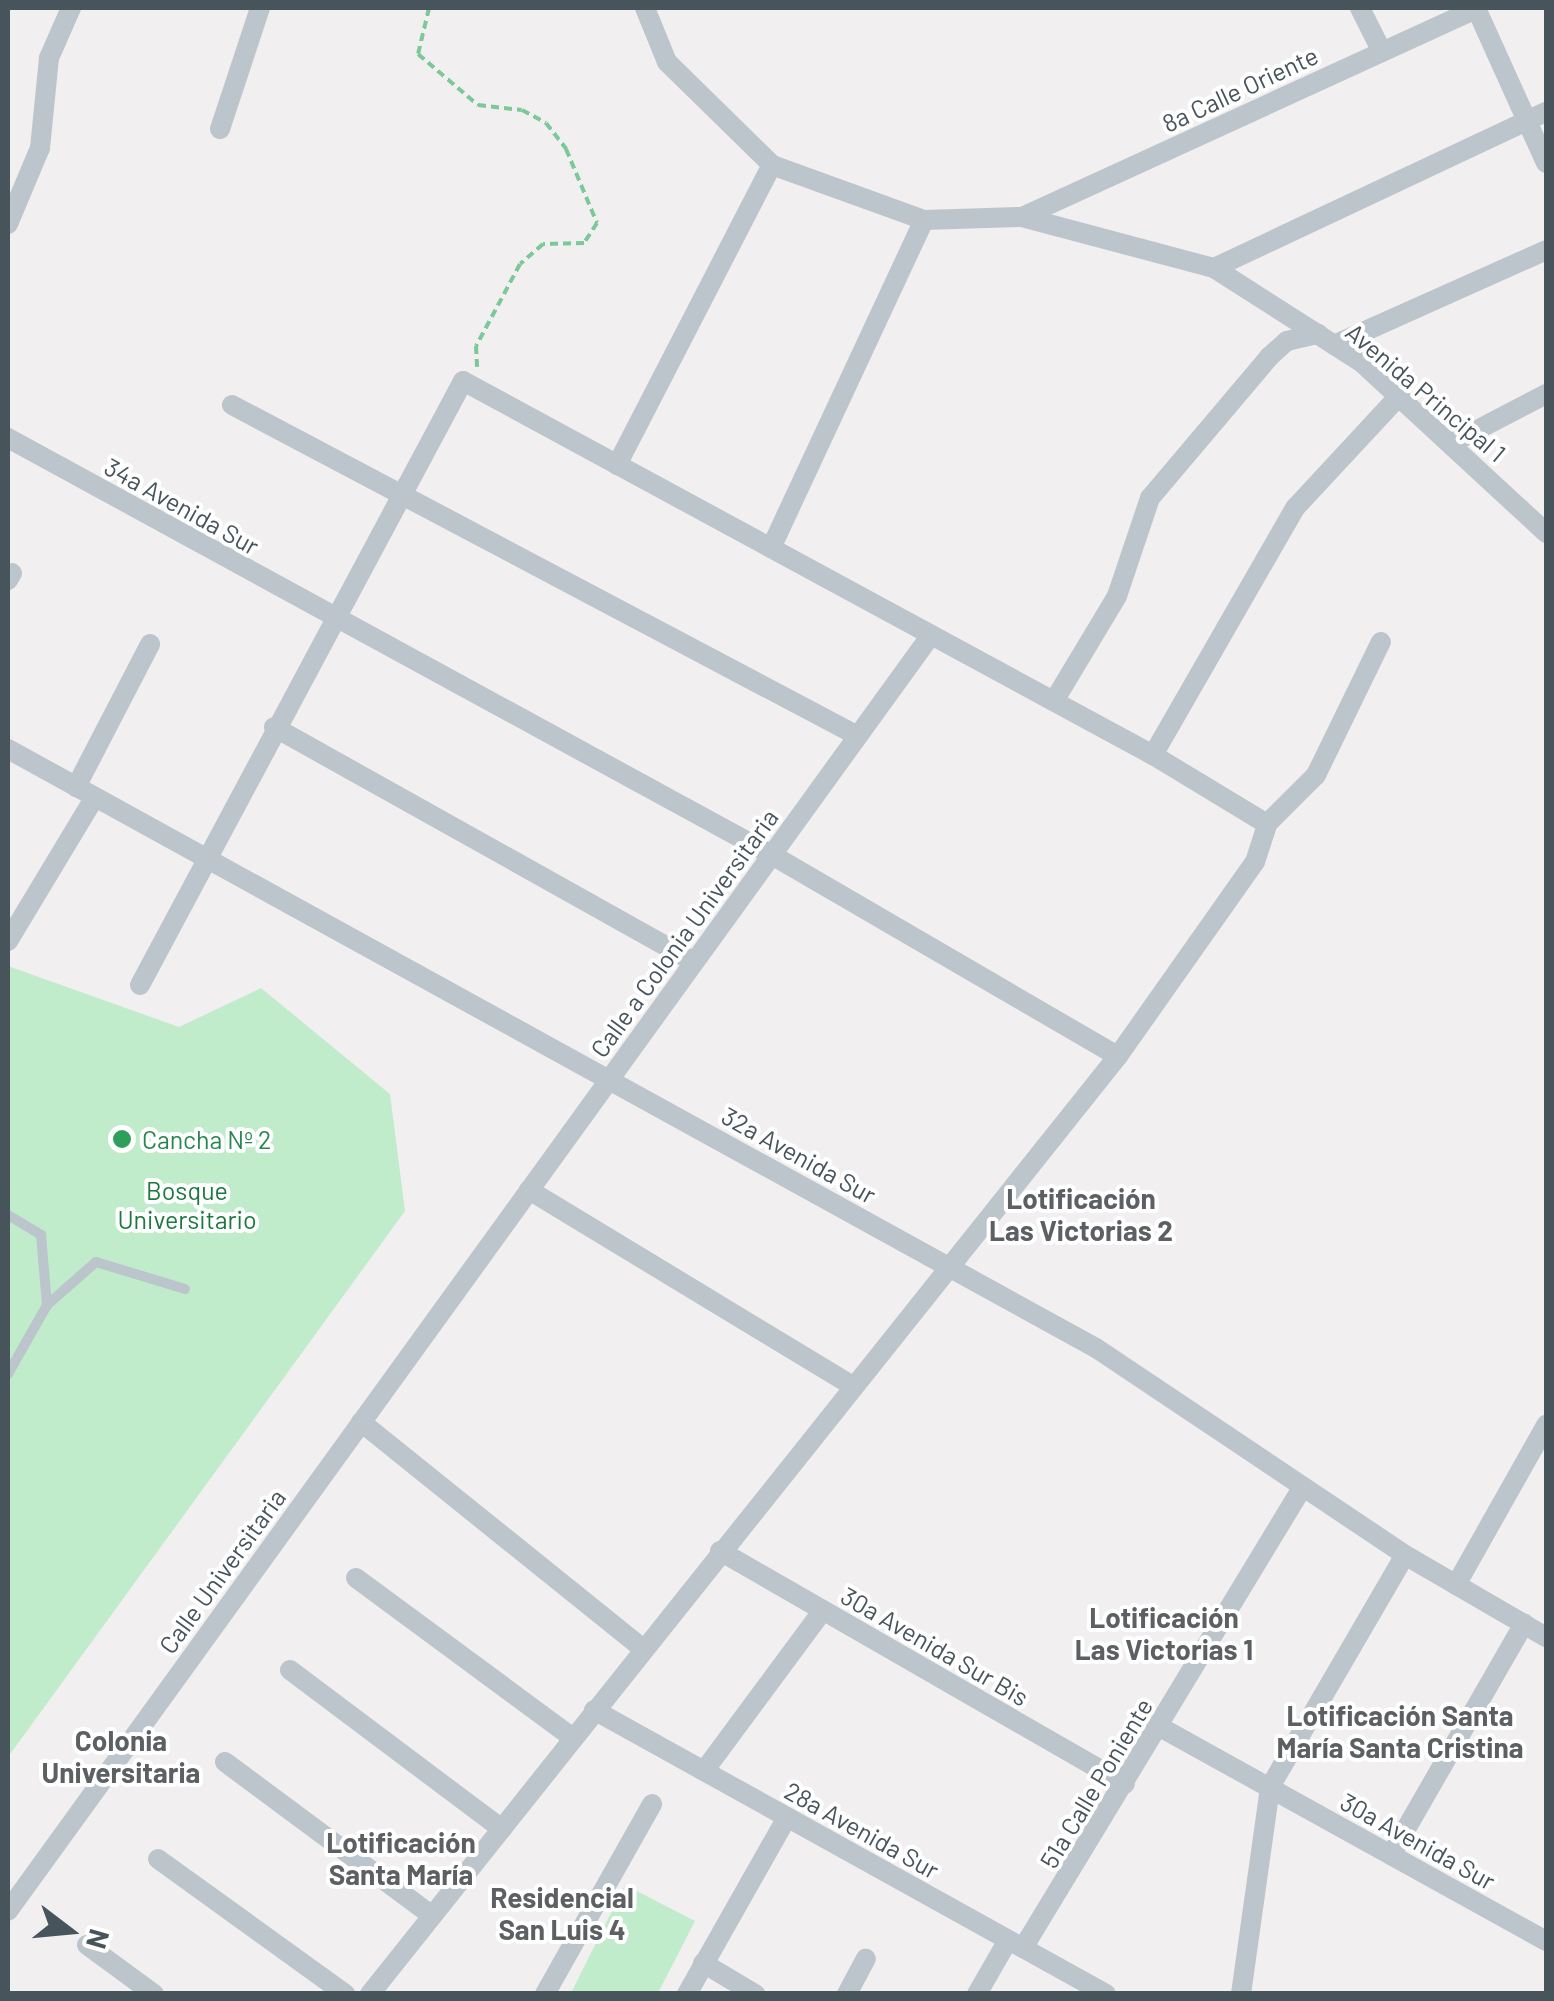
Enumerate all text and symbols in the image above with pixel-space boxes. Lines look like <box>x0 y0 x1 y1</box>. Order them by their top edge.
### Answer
street label: 8a Calle Oriente <box>1157 40 1323 138</box>
street label: Avenida Principal 1 <box>1340 316 1512 468</box>
street label: 34a Avenida Sur <box>99 451 265 561</box>
street label: Calle a Colonia Universitaria <box>584 803 784 1063</box>
street label: 32a Avenida Sur <box>717 1100 881 1210</box>
place label: Cancha Nº 2 <box>142 1124 271 1154</box>
marker: Cancha Nº 2 <box>111 1128 133 1150</box>
park label: Bosque Universitario <box>117 1176 257 1235</box>
district label: Lotificación Las Victorias 2 <box>989 1181 1173 1247</box>
street label: Calle Universitaria <box>152 1483 292 1659</box>
street label: 30a Avenida Sur Bis <box>836 1580 1034 1712</box>
district label: Lotificación Las Victorias 1 <box>1075 1600 1253 1666</box>
street label: 51a Calle Poniente <box>1033 1693 1159 1873</box>
district label: Lotificación Santa María Santa Cristina <box>1277 1698 1523 1764</box>
district label: Colonia Universitaria <box>42 1723 200 1789</box>
street label: 28a Avenida Sur <box>780 1775 944 1885</box>
street label: 30a Avenida Sur <box>1335 1786 1501 1896</box>
district label: Lotificación Santa María <box>326 1825 476 1891</box>
district label: Residencial San Luis 4 <box>490 1880 634 1946</box>
north arrow <box>20 1881 120 1981</box>
text: N <box>80 1926 118 1953</box>

